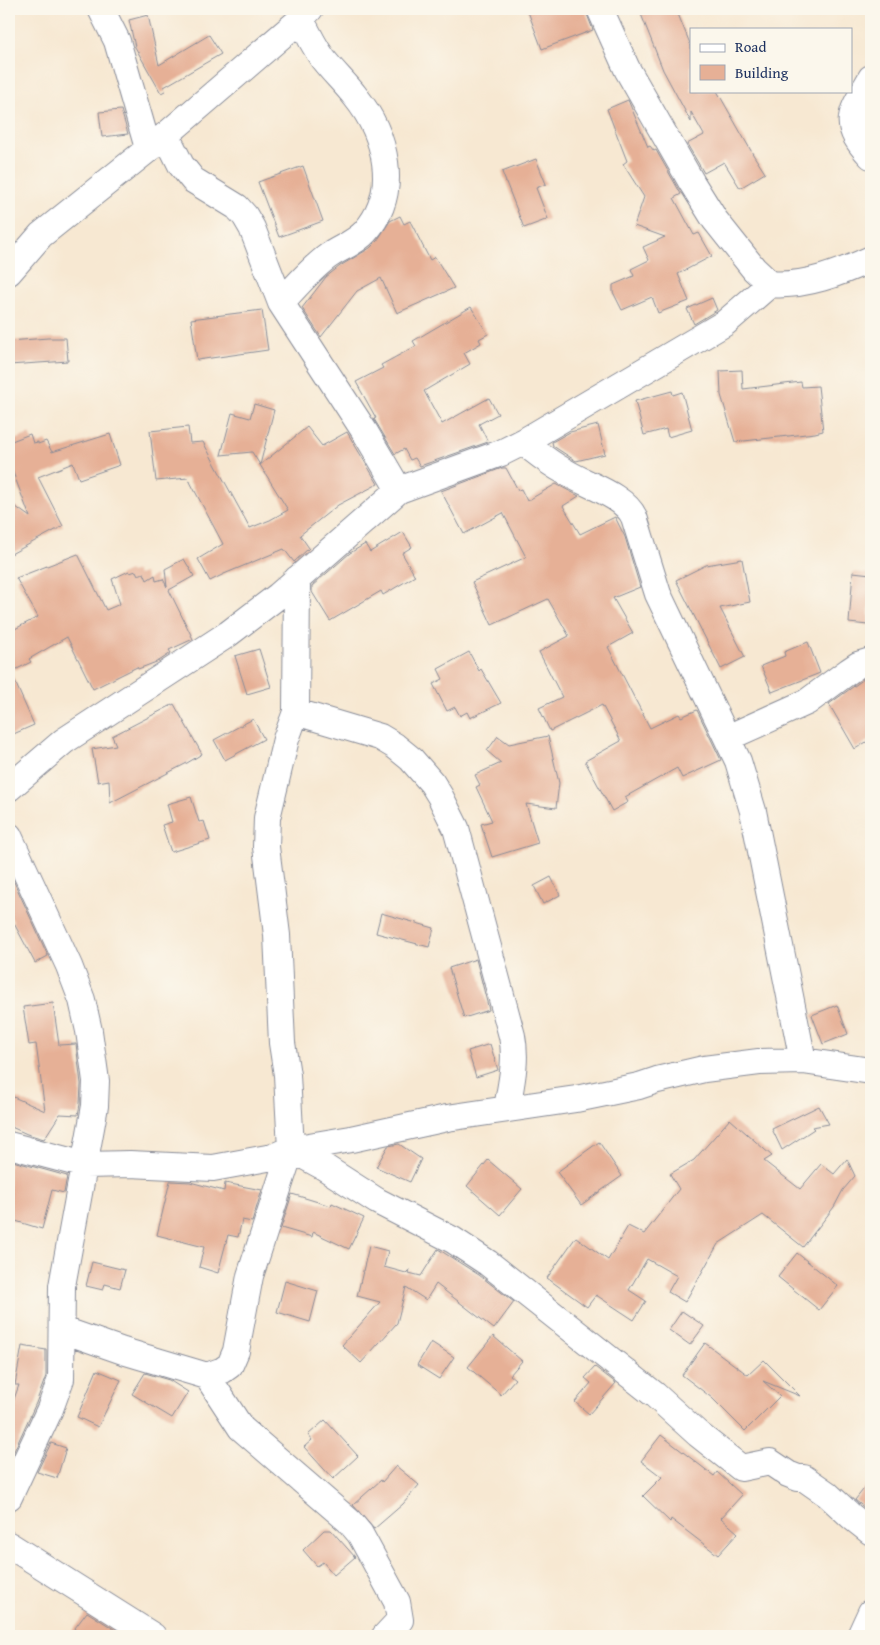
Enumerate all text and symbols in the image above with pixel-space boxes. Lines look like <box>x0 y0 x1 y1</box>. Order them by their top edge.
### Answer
legend <box>690 28 852 92</box>
text: Road <box>735 36 766 57</box>
text: Building <box>735 62 789 83</box>

